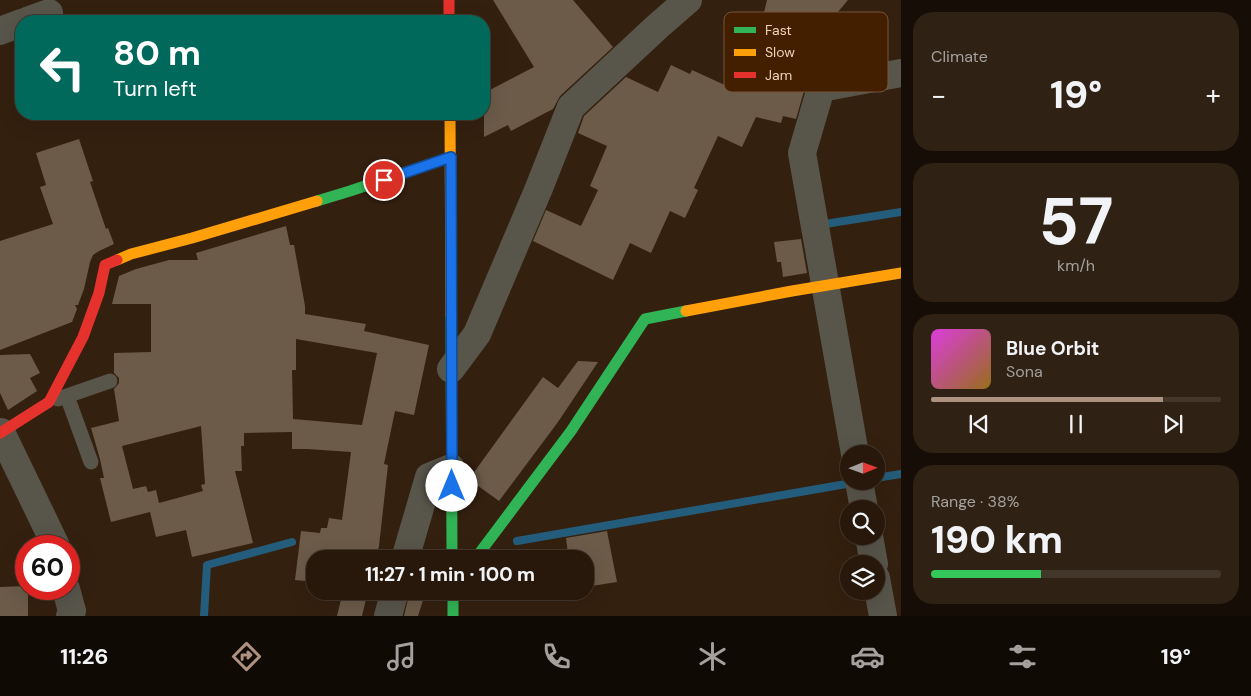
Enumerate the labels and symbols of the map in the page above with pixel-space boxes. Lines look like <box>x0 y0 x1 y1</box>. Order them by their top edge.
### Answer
legend <box>724 12 888 92</box>
text: Fast <box>765 21 792 39</box>
text: Slow <box>765 43 795 61</box>
text: Jam <box>765 66 792 84</box>
pin <box>363 159 405 201</box>
north arrow <box>840 445 885 490</box>
position arrow <box>425 459 477 511</box>
speed limit sign: 60 <box>15 535 80 600</box>

